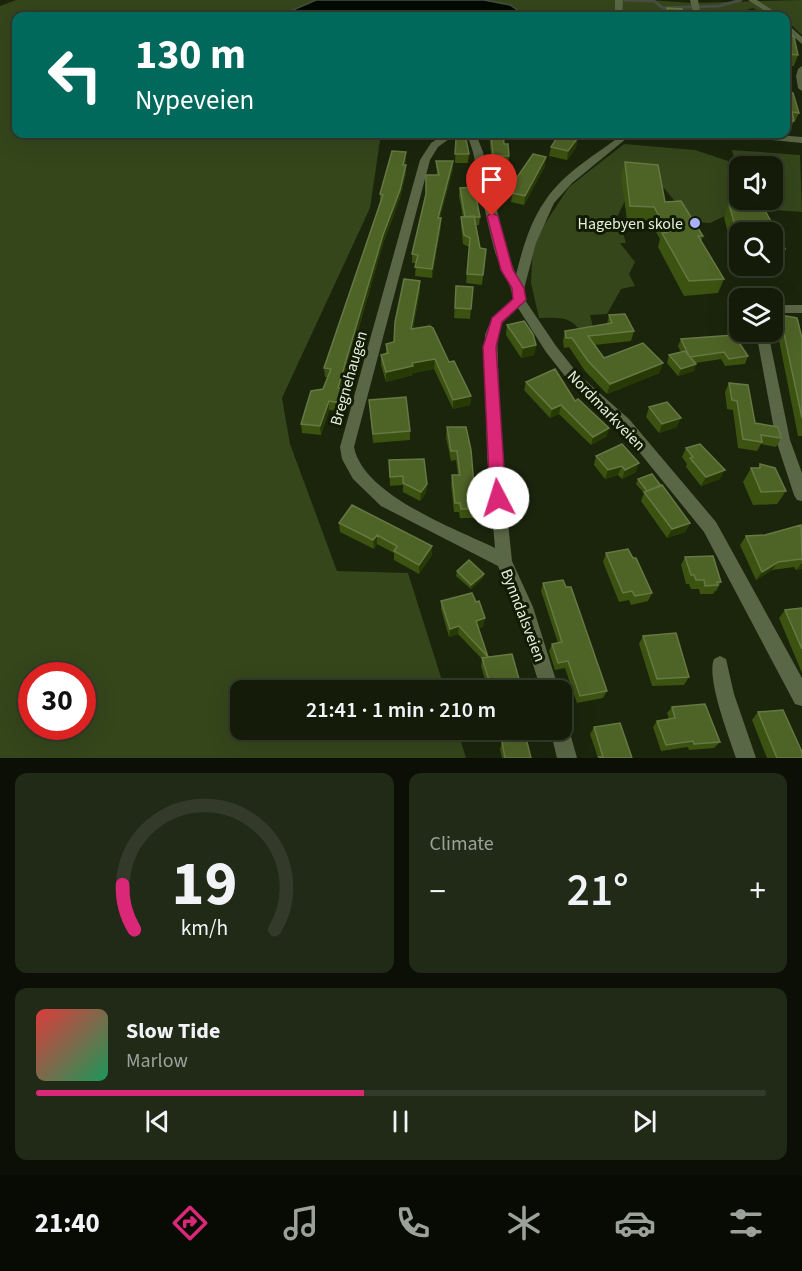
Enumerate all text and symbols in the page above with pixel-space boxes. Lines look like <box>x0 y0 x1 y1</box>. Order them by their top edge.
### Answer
text: 130 m <box>135 25 246 85</box>
icon: left <box>36 36 114 114</box>
text: Nypeveien <box>135 81 254 120</box>
pin <box>466 154 517 216</box>
map controls <box>729 156 783 342</box>
button: sound <box>729 156 783 210</box>
icon: arrive <box>475 163 508 196</box>
place label: Hagebyen skole <box>578 213 683 235</box>
marker: Hagebyen skole <box>688 216 702 230</box>
button: search <box>729 222 783 276</box>
button: layers <box>729 288 783 342</box>
street label: Bregnehaugen <box>325 328 373 428</box>
street label: Nordmarkveien <box>562 366 650 456</box>
position arrow <box>466 466 530 530</box>
street label: Bynndalsveien <box>495 566 551 665</box>
speed limit sign: 30 <box>18 662 96 740</box>
text: 21:41 · 1 min · 210 m <box>306 694 496 726</box>
text: Climate <box>430 830 494 858</box>
text: 19 <box>171 840 237 929</box>
text: 21° <box>567 859 629 923</box>
text: − <box>430 868 446 915</box>
text: + <box>750 868 766 915</box>
text: km/h <box>180 913 228 944</box>
text: Slow Tide <box>126 1015 220 1047</box>
text: Marlow <box>126 1047 188 1075</box>
icon: previous <box>141 1105 174 1138</box>
icon: pause <box>384 1105 417 1138</box>
icon: next <box>628 1105 661 1138</box>
icon: directions <box>169 1202 211 1244</box>
icon: music <box>280 1202 322 1244</box>
icon: phone <box>392 1202 434 1244</box>
icon: climate <box>503 1202 545 1244</box>
icon: car <box>614 1202 656 1244</box>
icon: filters <box>725 1202 767 1244</box>
text: 21:40 <box>35 1204 100 1243</box>

